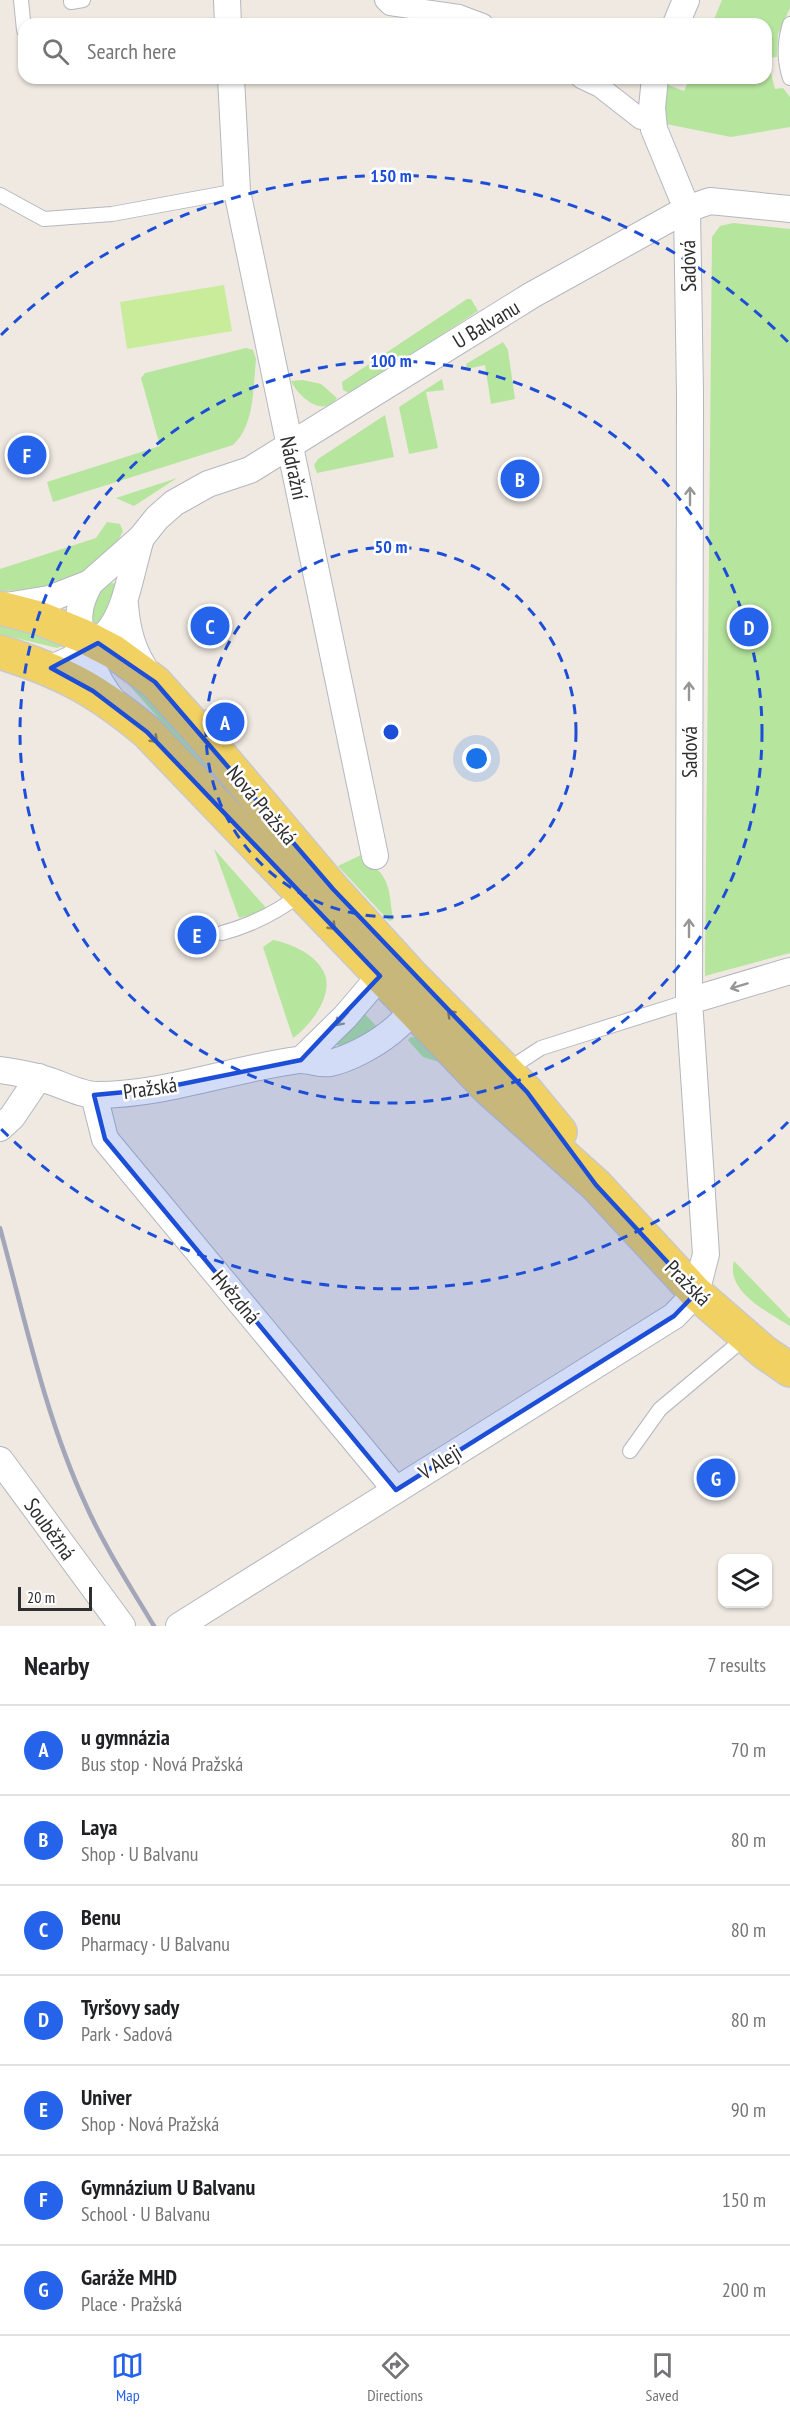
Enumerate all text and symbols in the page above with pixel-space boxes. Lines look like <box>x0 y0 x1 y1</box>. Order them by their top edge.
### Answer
search box <box>18 18 772 84</box>
icon: search <box>39 35 72 68</box>
text: Search here <box>87 37 176 65</box>
text: 150 m <box>370 164 412 187</box>
street label: Sadová <box>674 240 702 292</box>
street label: U Balvanu <box>448 294 524 354</box>
text: 100 m <box>370 349 412 372</box>
pin: F <box>8 432 46 478</box>
street label: Nádražní <box>274 434 314 503</box>
pin: B <box>500 456 540 502</box>
one-way arrow <box>684 486 696 506</box>
text: 50 m <box>375 535 407 558</box>
pin: C <box>190 604 230 648</box>
pin: D <box>730 604 768 650</box>
one-way arrow <box>683 681 695 701</box>
pin: A <box>206 700 244 744</box>
centre of rings <box>381 722 401 742</box>
street label: Sadová <box>676 726 703 778</box>
one-way arrow <box>143 729 158 743</box>
your location <box>462 744 491 773</box>
street label: Nová Pražská <box>221 760 303 850</box>
pin: E <box>178 912 216 958</box>
one-way arrow <box>322 915 336 930</box>
one-way arrow <box>683 918 695 938</box>
one-way arrow <box>730 981 749 992</box>
one-way arrow <box>447 1010 462 1025</box>
one-way arrow <box>335 1012 349 1027</box>
street label: Pražská <box>121 1071 179 1105</box>
street label: Pražská <box>659 1254 717 1312</box>
street label: Hvězdná <box>206 1265 266 1329</box>
street label: V Aleji <box>413 1438 467 1486</box>
pin: G <box>696 1456 736 1500</box>
street label: Souběžná <box>19 1493 81 1565</box>
map controls <box>718 1554 772 1608</box>
button: layers <box>718 1554 772 1608</box>
scale bar <box>18 1584 92 1612</box>
text: 20 m <box>27 1587 55 1607</box>
text: Nearby <box>24 1649 89 1682</box>
text: 7 results <box>708 1652 766 1678</box>
text: u gymnázia <box>81 1723 170 1751</box>
text: A <box>38 1737 49 1763</box>
text: 70 m <box>731 1737 766 1763</box>
text: Bus stop · Nová Pražská <box>81 1751 243 1777</box>
text: Laya <box>81 1813 117 1841</box>
text: B <box>39 1827 48 1853</box>
text: 80 m <box>731 1827 766 1853</box>
text: Shop · U Balvanu <box>81 1841 198 1867</box>
text: Benu <box>81 1903 121 1931</box>
text: C <box>39 1917 48 1943</box>
text: 80 m <box>731 1917 766 1943</box>
text: Pharmacy · U Balvanu <box>81 1931 230 1957</box>
text: Tyršovy sady <box>81 1993 179 2021</box>
text: D <box>38 2007 49 2033</box>
text: 80 m <box>731 2007 766 2033</box>
text: Park · Sadová <box>81 2021 172 2047</box>
text: Univer <box>81 2083 132 2111</box>
text: E <box>39 2097 48 2123</box>
text: 90 m <box>731 2097 766 2123</box>
text: Shop · Nová Pražská <box>81 2111 219 2137</box>
text: Gymnázium U Balvanu <box>81 2173 255 2201</box>
text: F <box>39 2187 48 2213</box>
text: 150 m <box>722 2187 766 2213</box>
text: School · U Balvanu <box>81 2201 210 2227</box>
text: Garáže MHD <box>81 2263 177 2291</box>
text: G <box>38 2277 49 2303</box>
text: 200 m <box>722 2277 766 2303</box>
text: Place · Pražská <box>81 2291 182 2317</box>
tab: Map <box>111 2349 144 2405</box>
tab: Directions <box>367 2349 423 2405</box>
tab: Saved <box>646 2349 679 2405</box>

